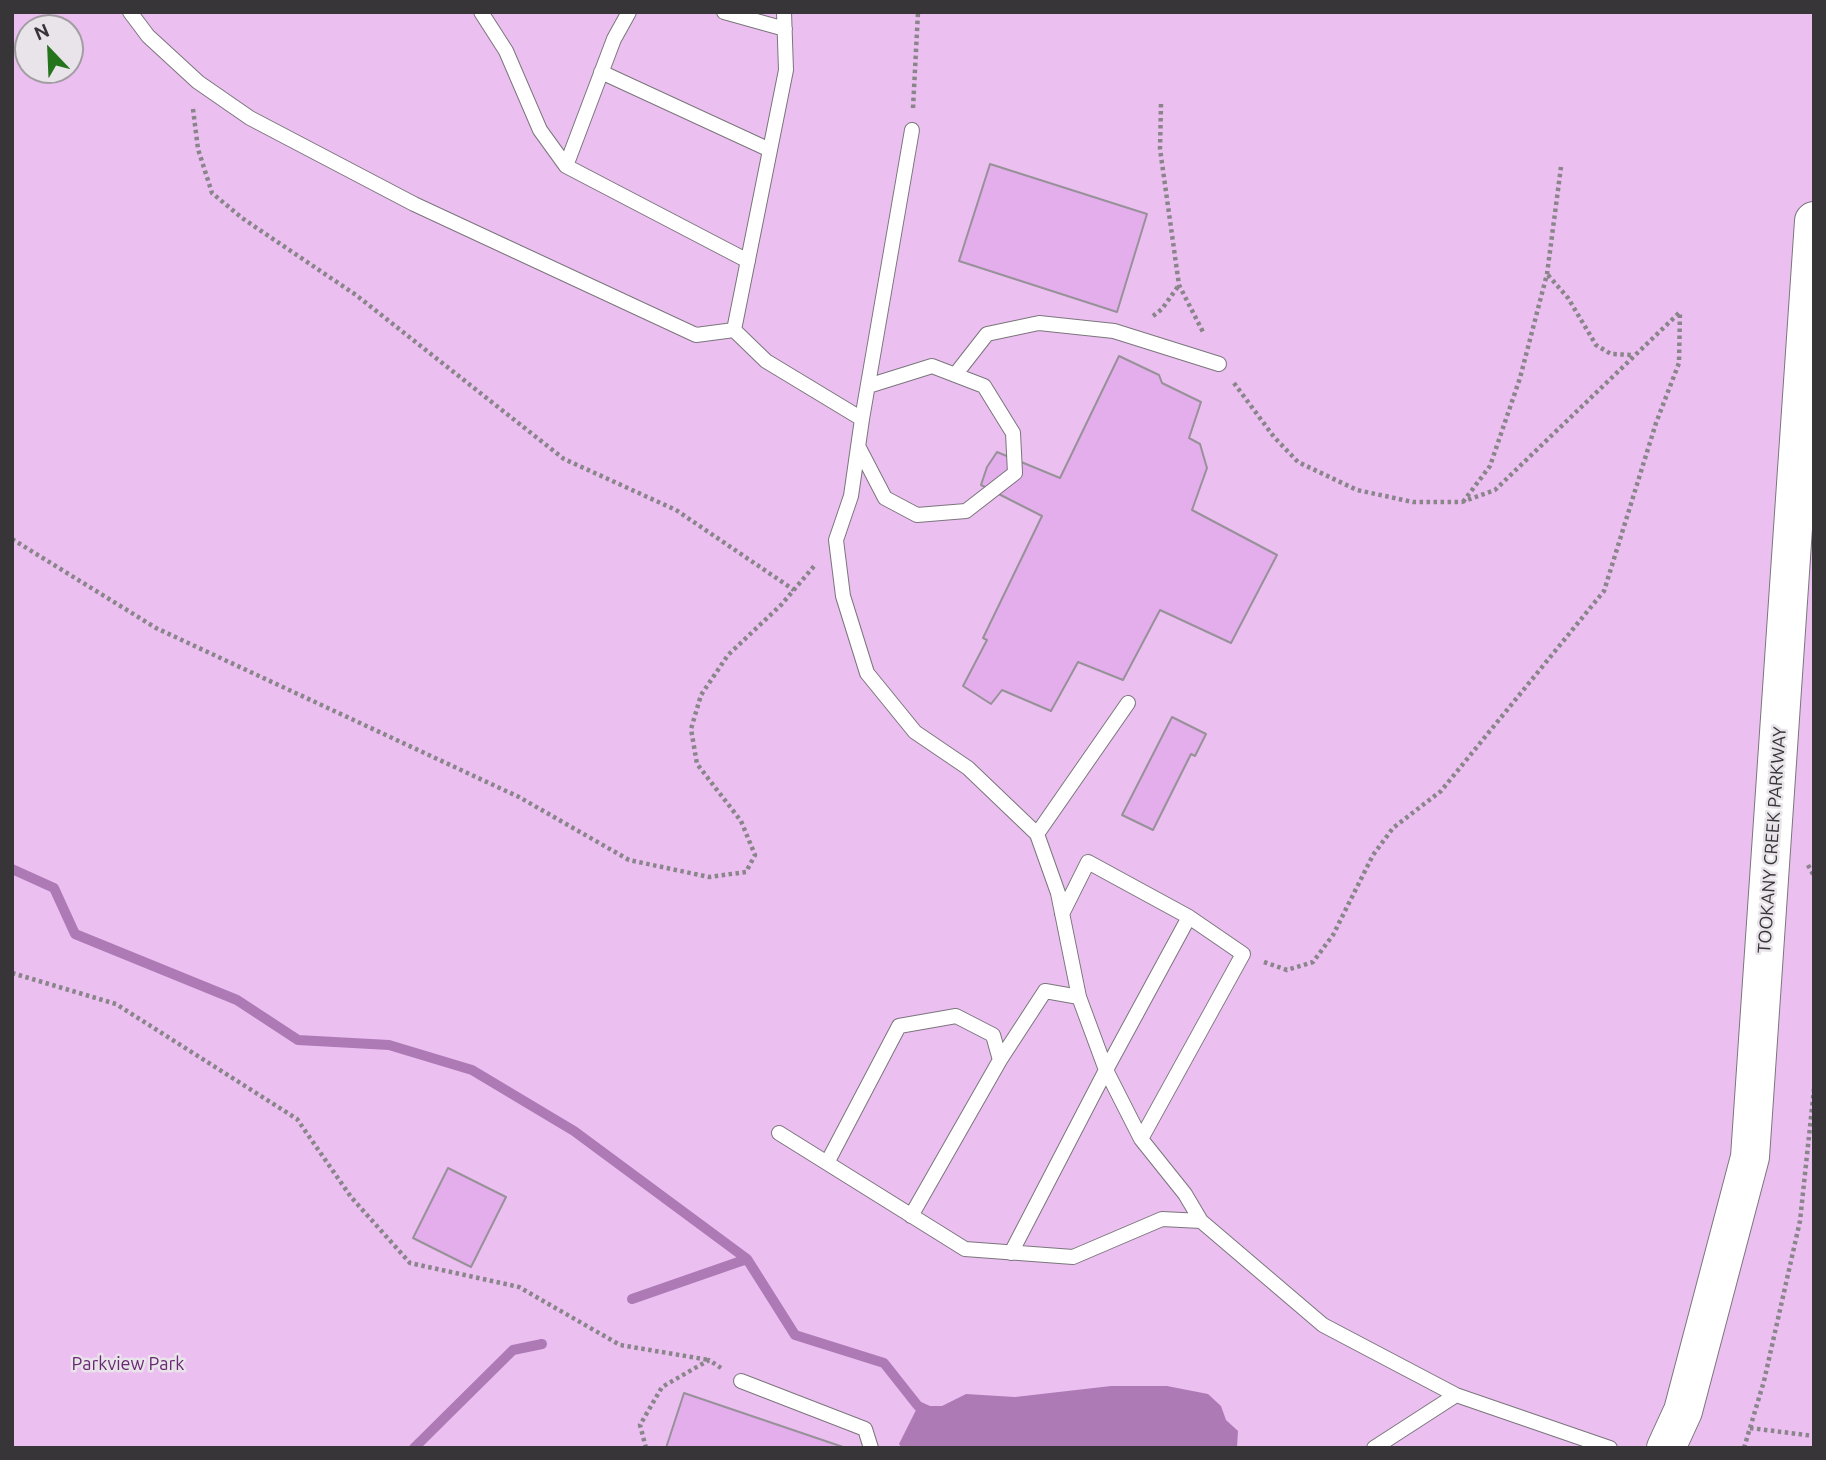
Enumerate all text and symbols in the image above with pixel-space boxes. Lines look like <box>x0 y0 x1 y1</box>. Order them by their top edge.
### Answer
north arrow <box>14 14 84 84</box>
text: N <box>31 19 52 44</box>
street label: TOOKANY CREEK PARKWAY <box>1753 726 1791 954</box>
park label: Parkview Park <box>72 1353 184 1375</box>

